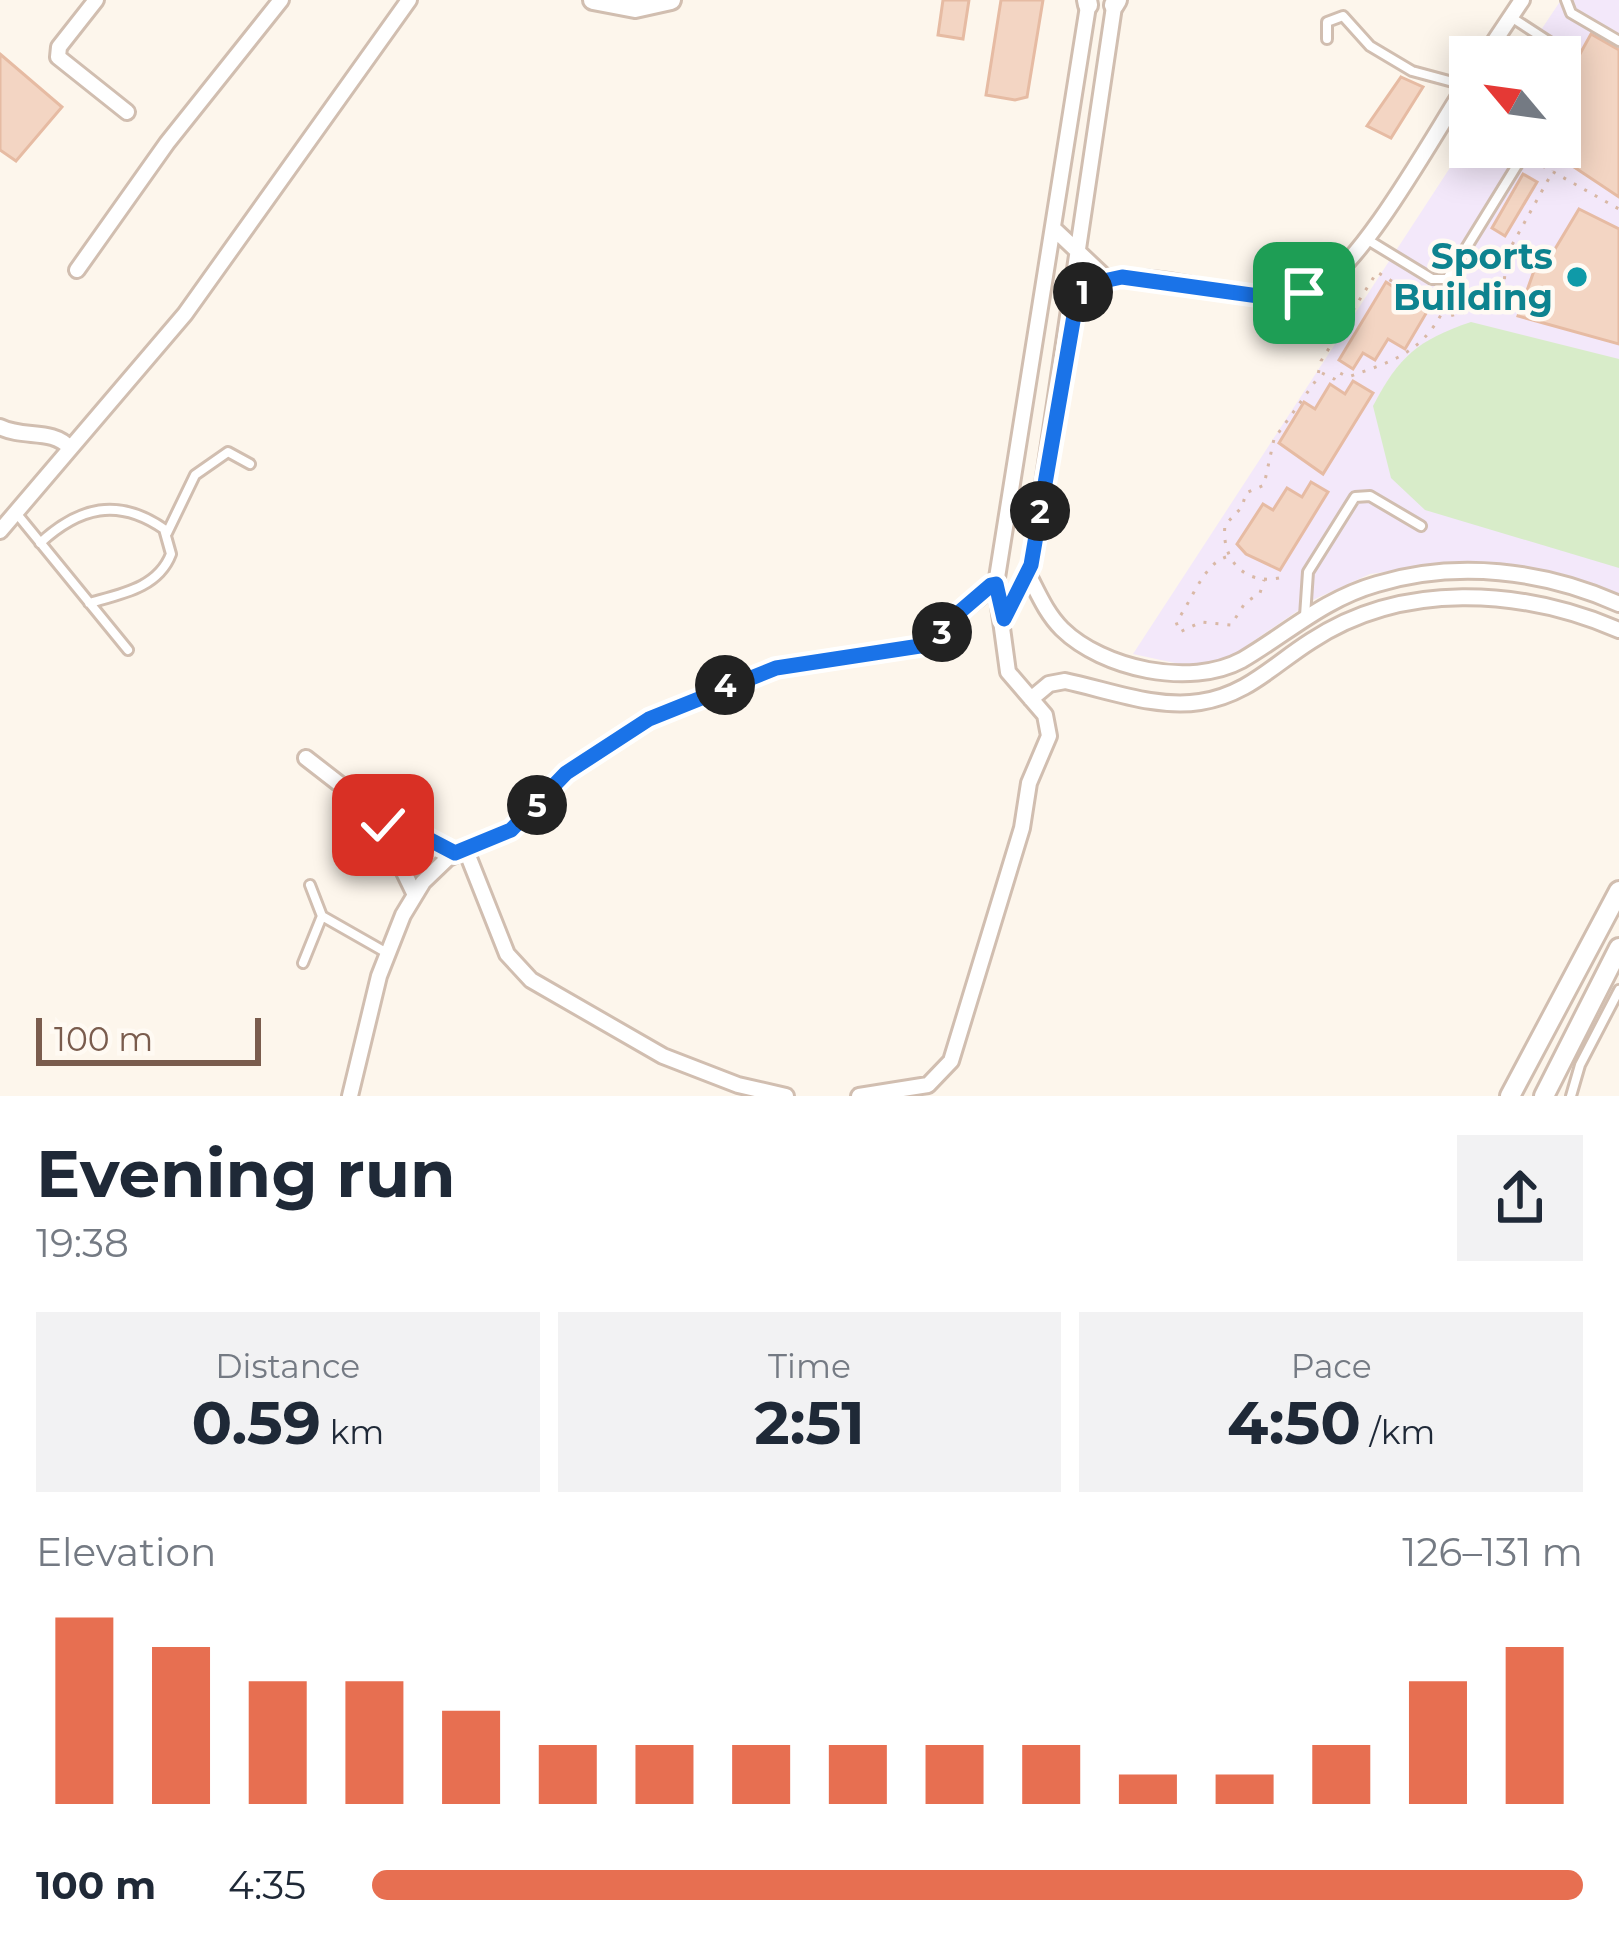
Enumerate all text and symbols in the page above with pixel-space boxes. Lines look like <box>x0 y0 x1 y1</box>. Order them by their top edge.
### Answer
north arrow <box>1449 36 1581 168</box>
map controls <box>1449 36 1581 168</box>
place label: Sports Building <box>1393 234 1553 319</box>
pin <box>1253 242 1355 344</box>
icon: arrive <box>1271 260 1337 326</box>
pin: 1 <box>1053 262 1113 322</box>
marker: Sports Building <box>1564 264 1590 290</box>
text: 1 <box>1077 272 1089 312</box>
pin: 2 <box>1010 481 1070 541</box>
text: 2 <box>1030 491 1050 531</box>
pin: 3 <box>912 602 972 662</box>
text: 3 <box>932 612 952 652</box>
pin: 4 <box>695 655 755 715</box>
text: 4 <box>714 665 736 705</box>
pin <box>332 774 434 876</box>
pin: 5 <box>507 775 567 835</box>
text: 5 <box>527 785 547 825</box>
icon: check <box>350 792 416 858</box>
scale bar <box>36 1012 261 1065</box>
text: 100 m <box>54 1019 153 1059</box>
text: Evening run <box>36 1133 456 1214</box>
button: share <box>1457 1135 1583 1261</box>
text: 19:38 <box>36 1219 129 1267</box>
text: Distance <box>215 1346 360 1386</box>
text: Time <box>768 1346 851 1386</box>
text: Pace <box>1291 1346 1372 1386</box>
text: 0.59 <box>191 1386 321 1459</box>
text: 2:51 <box>754 1386 865 1459</box>
text: 4:50 <box>1227 1386 1361 1459</box>
text: km <box>321 1412 384 1452</box>
text: /km <box>1361 1412 1435 1452</box>
text: Elevation <box>36 1528 216 1576</box>
text: 126–131 m <box>1402 1528 1583 1576</box>
text: 100 m <box>36 1861 156 1909</box>
text: 4:35 <box>228 1861 306 1909</box>

